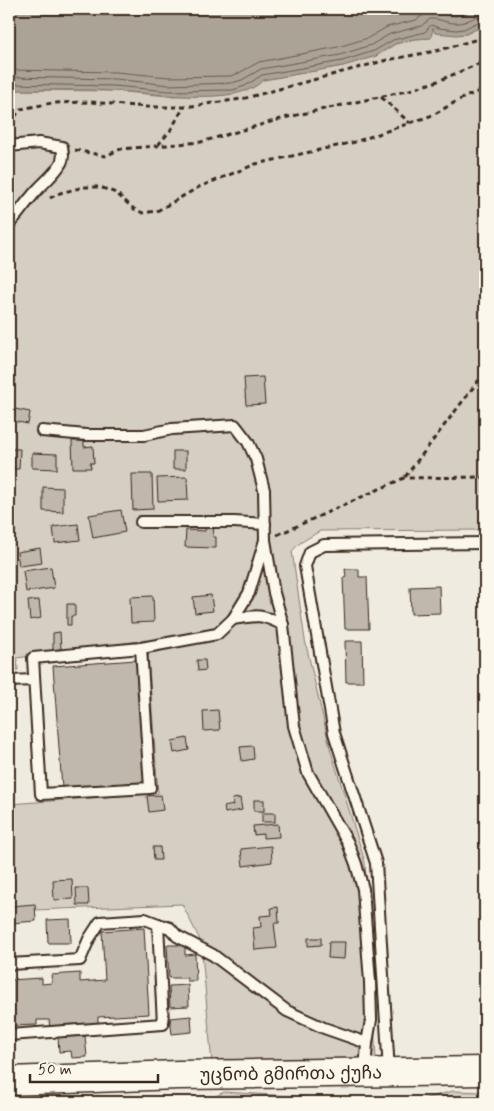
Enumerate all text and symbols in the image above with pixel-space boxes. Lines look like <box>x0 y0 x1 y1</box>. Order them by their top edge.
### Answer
scale bar <box>30 1051 158 1083</box>
text: 50 m <box>38 1060 72 1080</box>
street label: უცნობ გმირთა ქუჩა <box>199 1061 382 1088</box>

